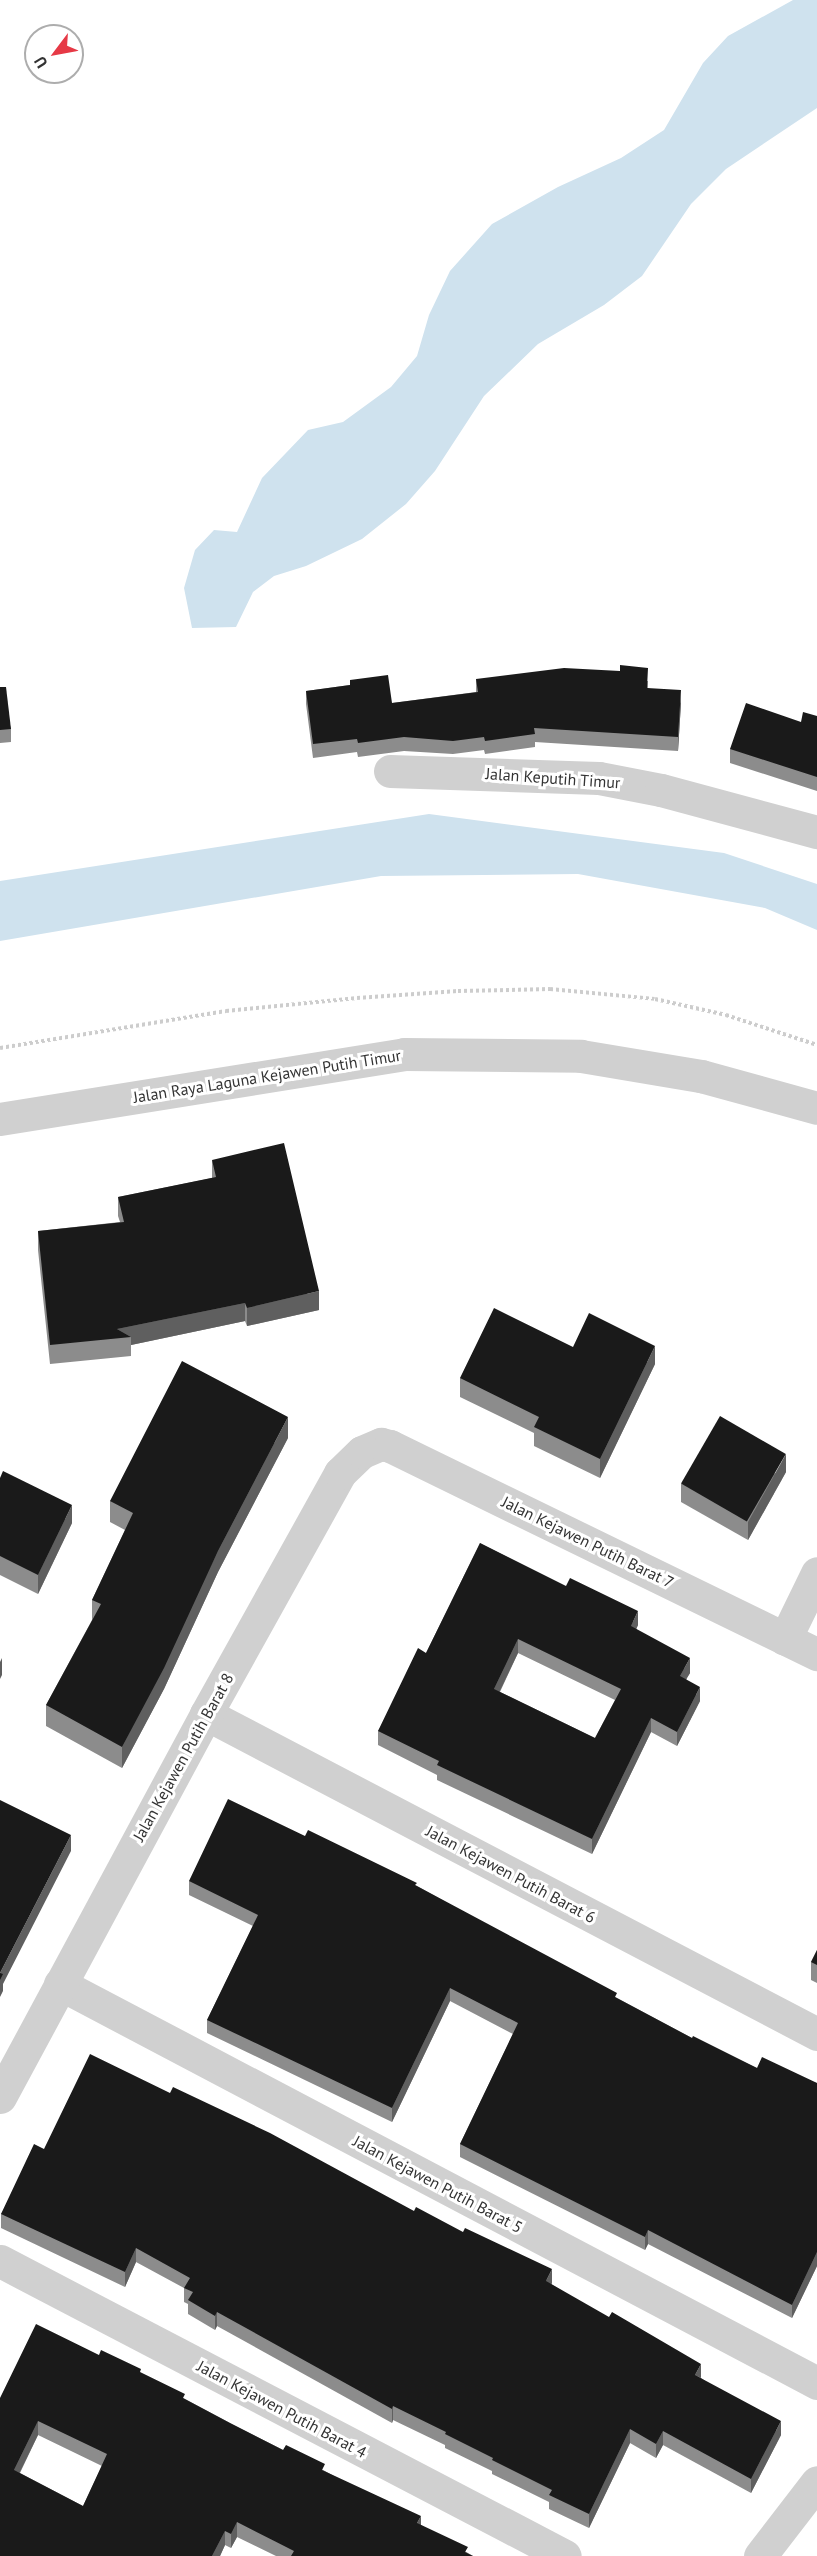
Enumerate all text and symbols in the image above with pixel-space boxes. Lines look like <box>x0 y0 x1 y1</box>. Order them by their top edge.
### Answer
north arrow <box>24 24 84 84</box>
text: U <box>29 53 52 72</box>
street label: Jalan Keputih Timur <box>485 764 621 792</box>
street label: Jalan Raya Laguna Kejawen Putih Timur <box>132 1045 402 1107</box>
street label: Jalan Kejawen Putih Barat 7 <box>499 1492 677 1592</box>
street label: Jalan Kejawen Putih Barat 8 <box>129 1670 237 1844</box>
street label: Jalan Kejawen Putih Barat 6 <box>423 1821 599 1927</box>
street label: Jalan Kejawen Putih Barat 5 <box>350 2131 526 2237</box>
street label: Jalan Kejawen Putih Barat 4 <box>194 2356 370 2462</box>

